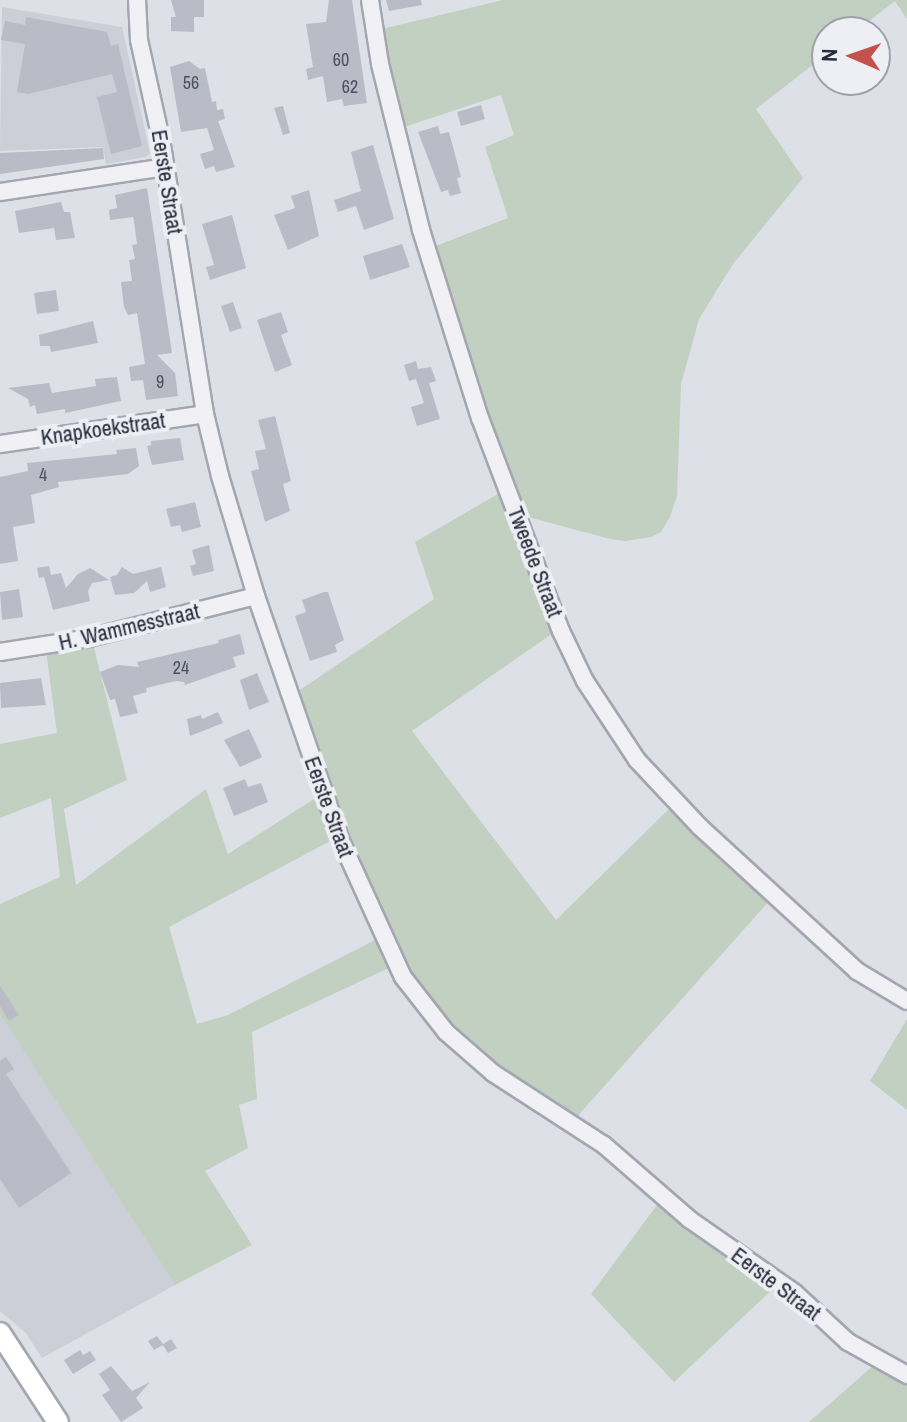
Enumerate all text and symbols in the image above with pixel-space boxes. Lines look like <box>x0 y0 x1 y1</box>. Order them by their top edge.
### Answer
north arrow <box>811 16 891 96</box>
text: N <box>814 48 844 62</box>
house number: 60 <box>333 49 349 71</box>
house number: 56 <box>183 72 199 94</box>
house number: 62 <box>342 76 358 98</box>
street label: Eerste Straat <box>146 128 188 236</box>
house number: 9 <box>156 371 164 393</box>
street label: Knapkoekstraat <box>39 407 167 451</box>
house number: 4 <box>39 464 47 486</box>
street label: Tweede Straat <box>502 503 568 621</box>
street label: H. Wammesstraat <box>56 598 202 656</box>
house number: 24 <box>173 657 189 679</box>
street label: Eerste Straat <box>299 753 359 861</box>
street label: Eerste Straat <box>726 1242 826 1326</box>

